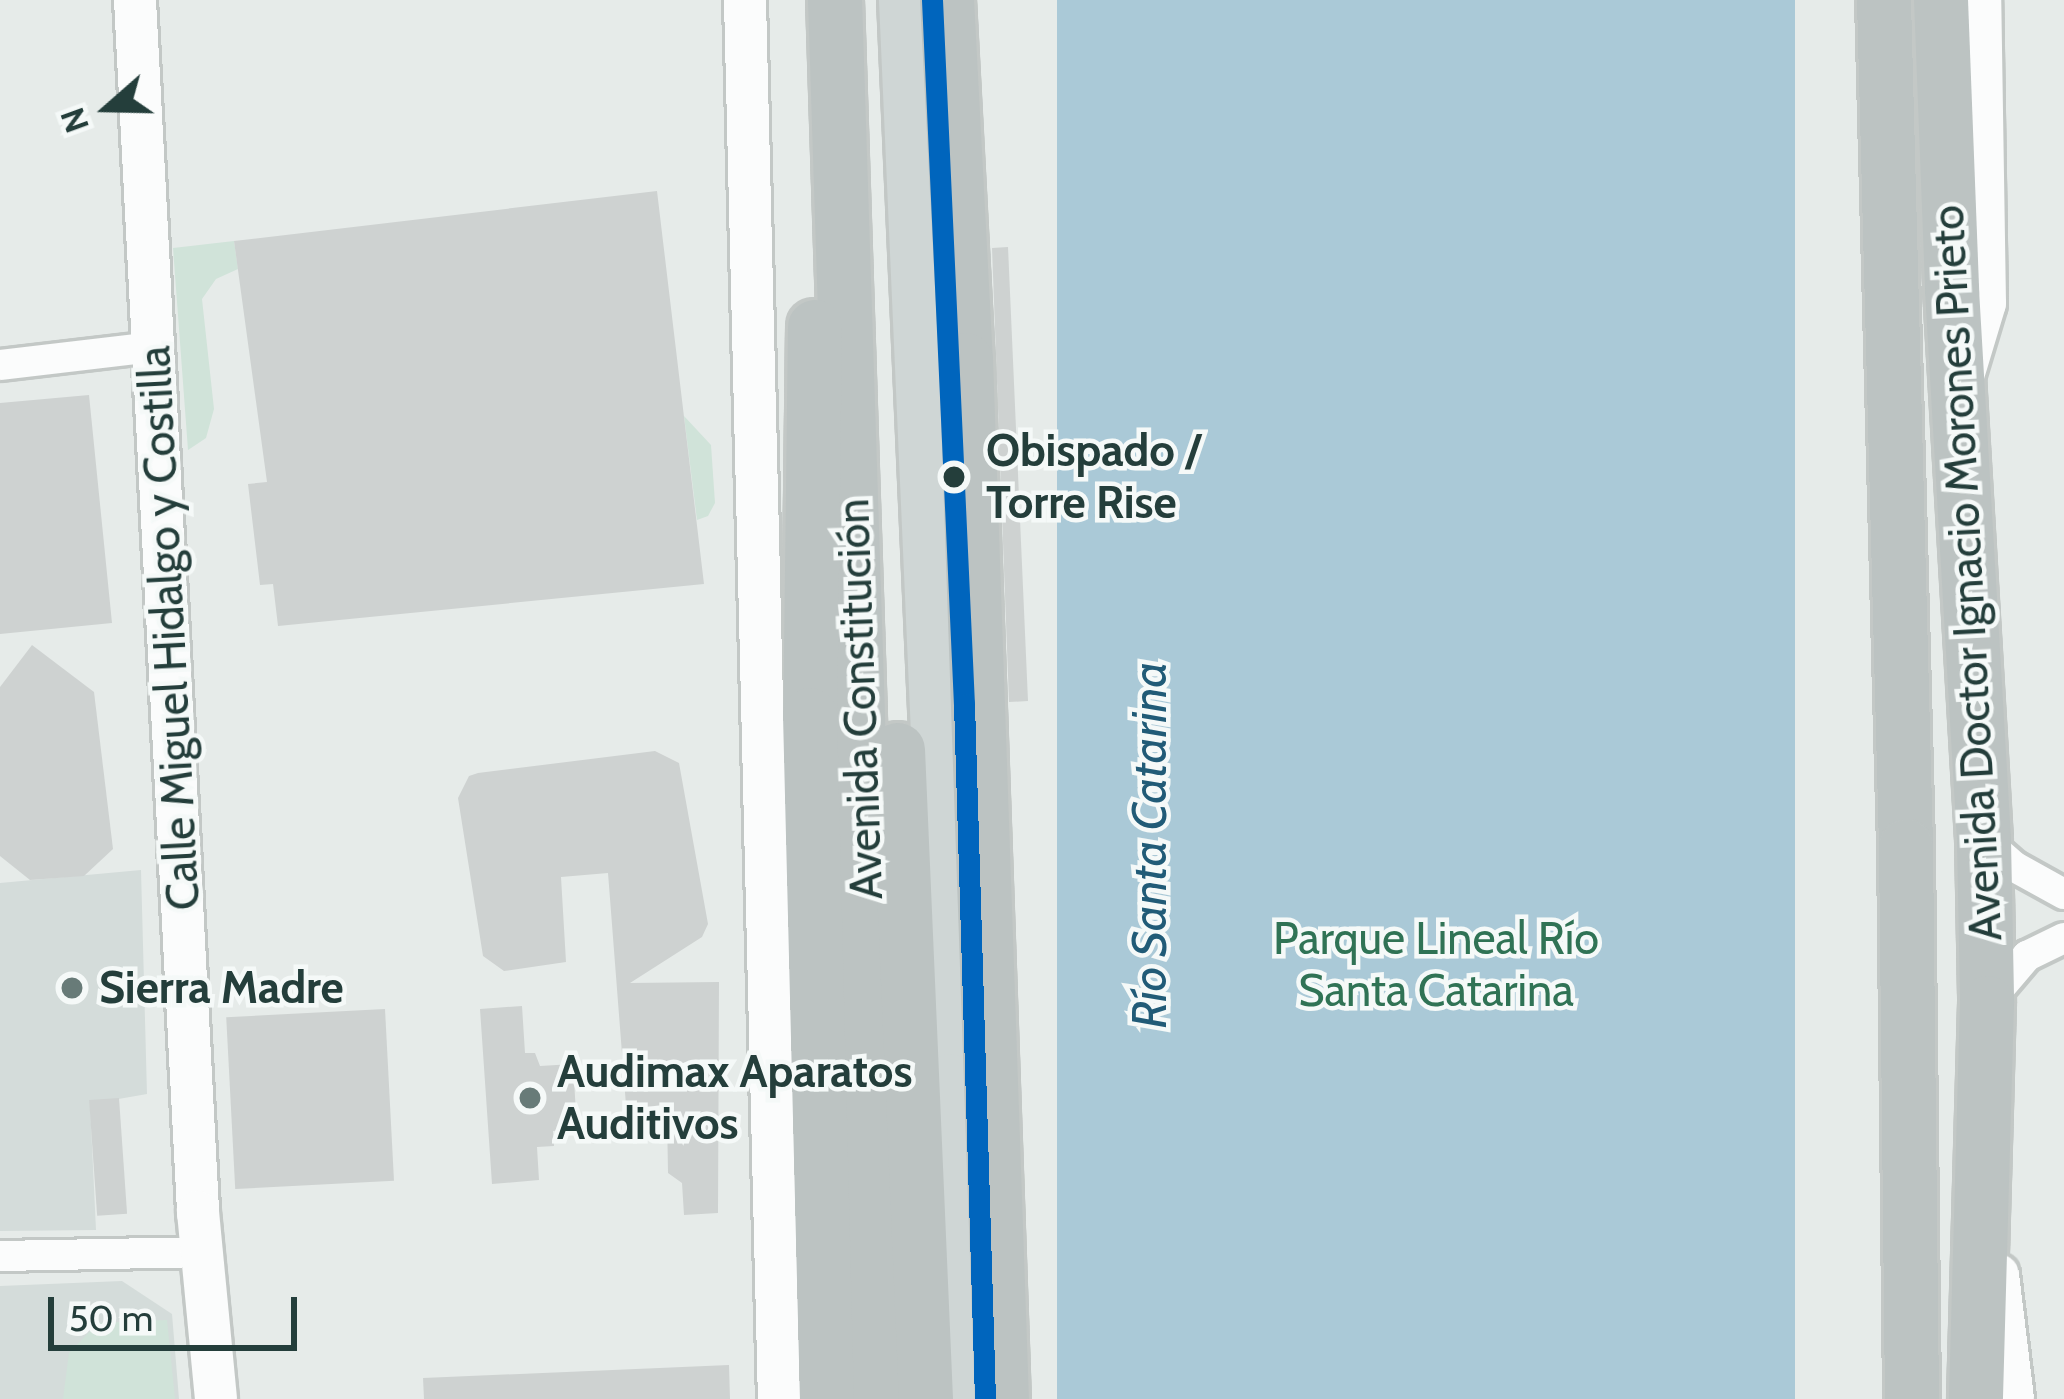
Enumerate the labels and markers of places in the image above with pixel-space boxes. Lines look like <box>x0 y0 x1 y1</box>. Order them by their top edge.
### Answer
place label: Obispado / Torre Rise <box>986 424 1201 530</box>
marker: Obispado / Torre Rise <box>933 456 975 498</box>
place label: Sierra Madre <box>99 961 344 1015</box>
marker: Sierra Madre <box>56 972 88 1004</box>
place label: Audimax Aparatos Auditivos <box>557 1045 913 1151</box>
marker: Audimax Aparatos Auditivos <box>514 1082 546 1114</box>

